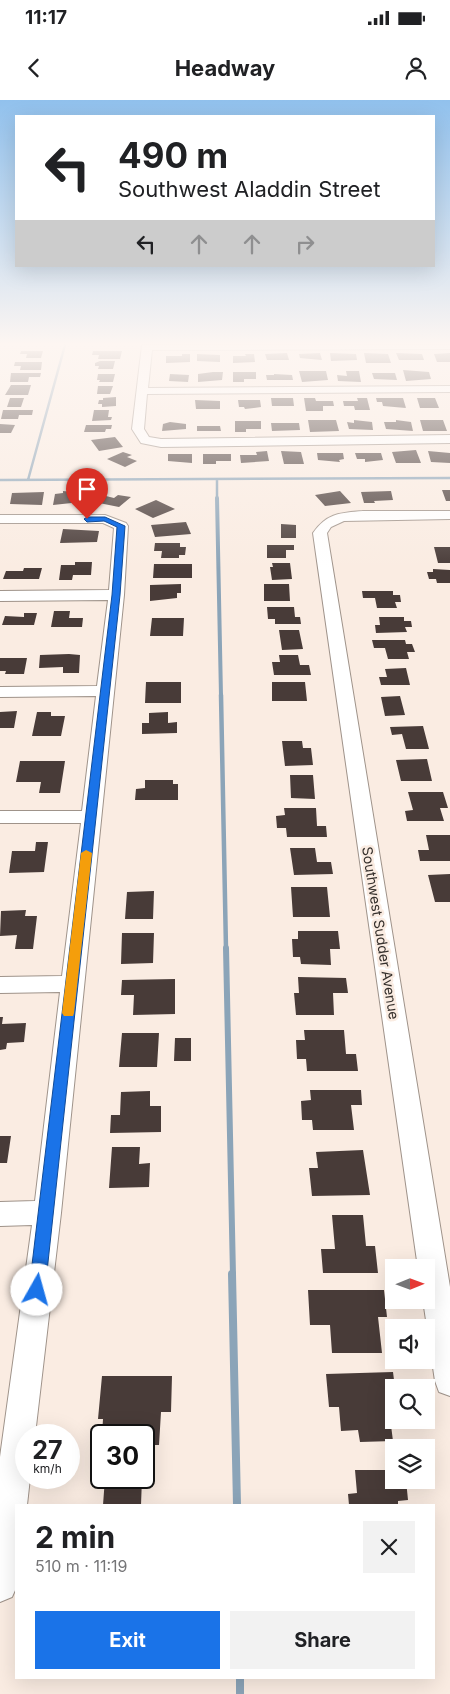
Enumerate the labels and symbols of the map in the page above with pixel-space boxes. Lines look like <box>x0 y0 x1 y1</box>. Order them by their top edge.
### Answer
pin <box>66 468 108 519</box>
street label: Southwest Sudder Avenue <box>359 845 403 1021</box>
north arrow <box>385 1259 435 1309</box>
position arrow <box>10 1263 62 1315</box>
speed limit sign: 30 <box>90 1424 155 1489</box>

